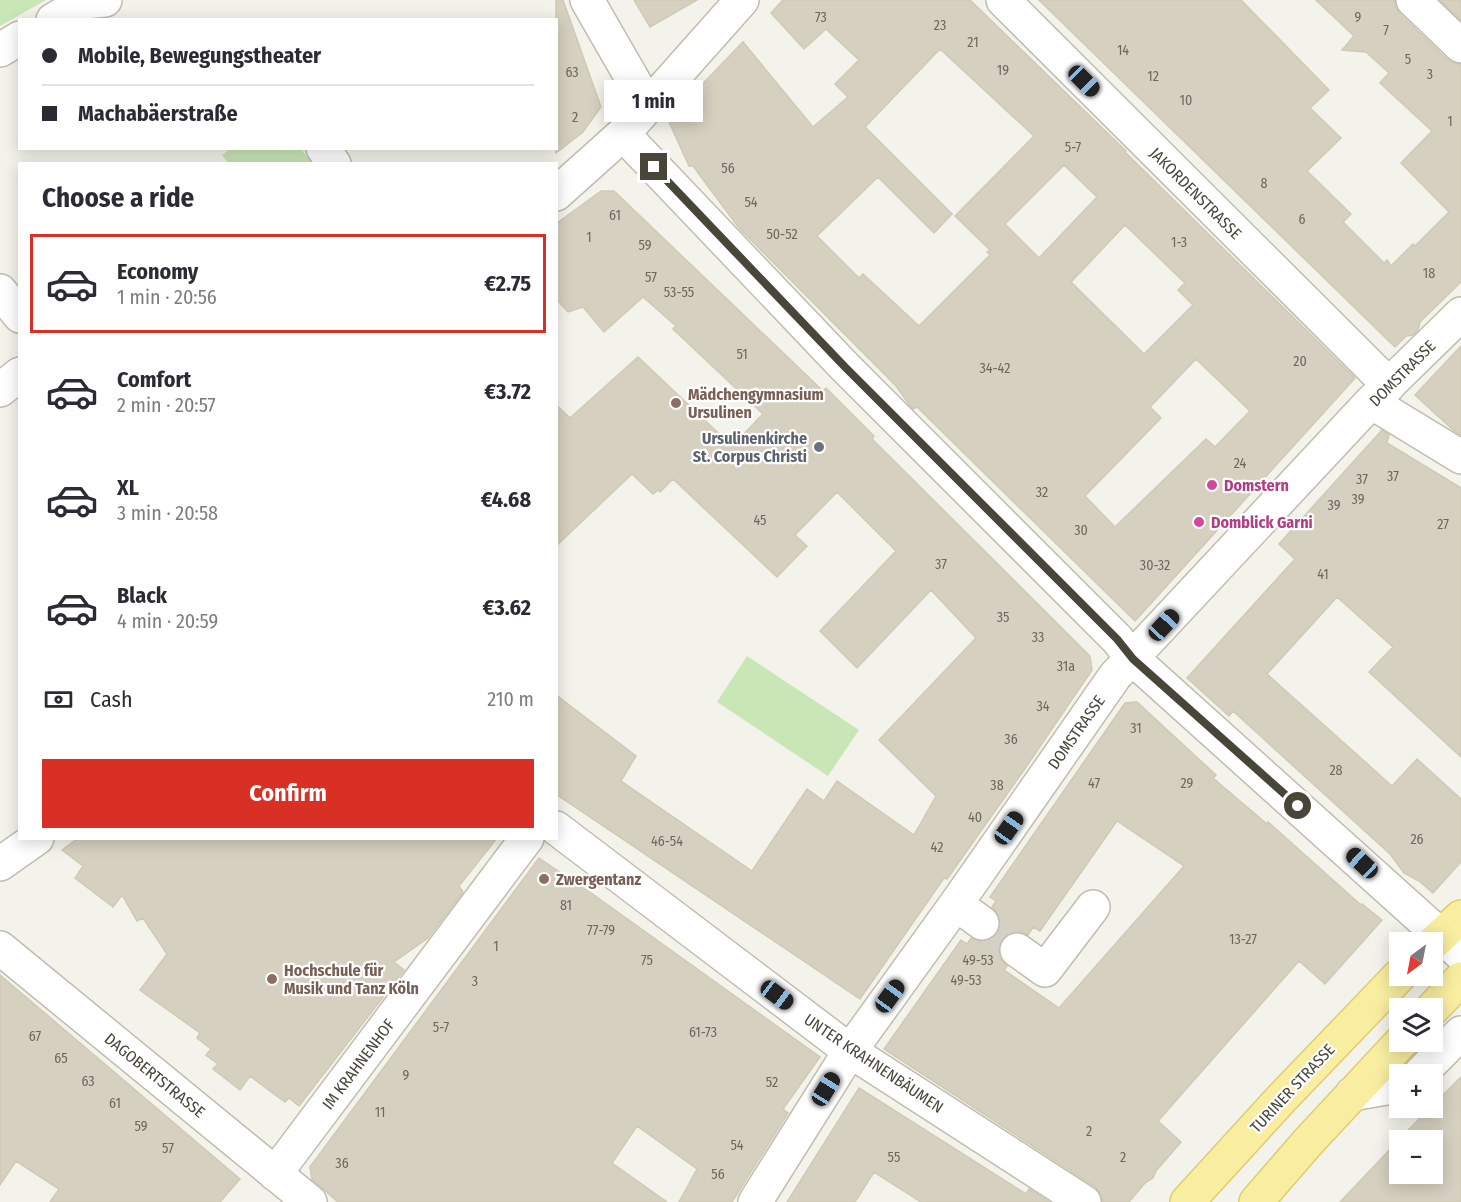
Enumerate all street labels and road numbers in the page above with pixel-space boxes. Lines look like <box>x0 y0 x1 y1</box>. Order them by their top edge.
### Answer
street label: JAKORDENSTRASSE <box>1146 144 1245 243</box>
street label: DOMSTRASSE <box>1365 336 1439 410</box>
street label: DOMSTRASSE <box>1044 692 1109 773</box>
street label: UNTER KRAHNENBÄUMEN <box>801 1010 947 1117</box>
street label: IM KRAHNENHOF <box>318 1015 399 1113</box>
street label: DAGOBERTSTRASSE <box>101 1029 209 1122</box>
street label: TURINER STRASSE <box>1246 1040 1338 1137</box>

